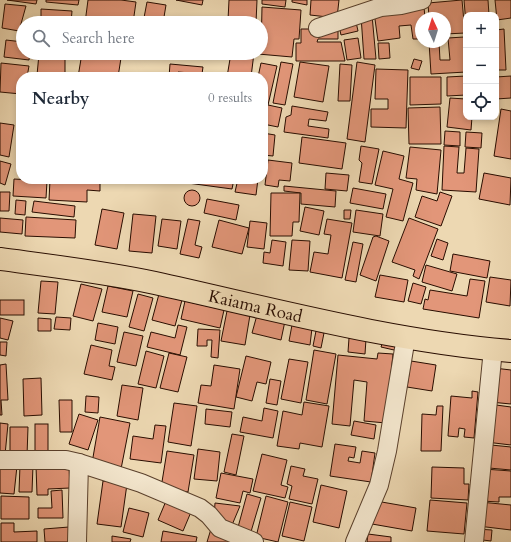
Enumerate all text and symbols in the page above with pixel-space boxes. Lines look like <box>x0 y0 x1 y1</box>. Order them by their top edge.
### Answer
north arrow <box>415 12 451 48</box>
map controls <box>463 12 499 120</box>
button: + <box>463 12 499 48</box>
search box <box>16 16 268 60</box>
icon: search <box>30 27 52 49</box>
text: Search here <box>62 28 135 48</box>
button: − <box>463 48 499 84</box>
button: locate <box>463 84 499 120</box>
text: Nearby <box>32 87 89 110</box>
text: 0 results <box>208 89 252 107</box>
street label: Kaiama Road <box>206 284 305 328</box>

